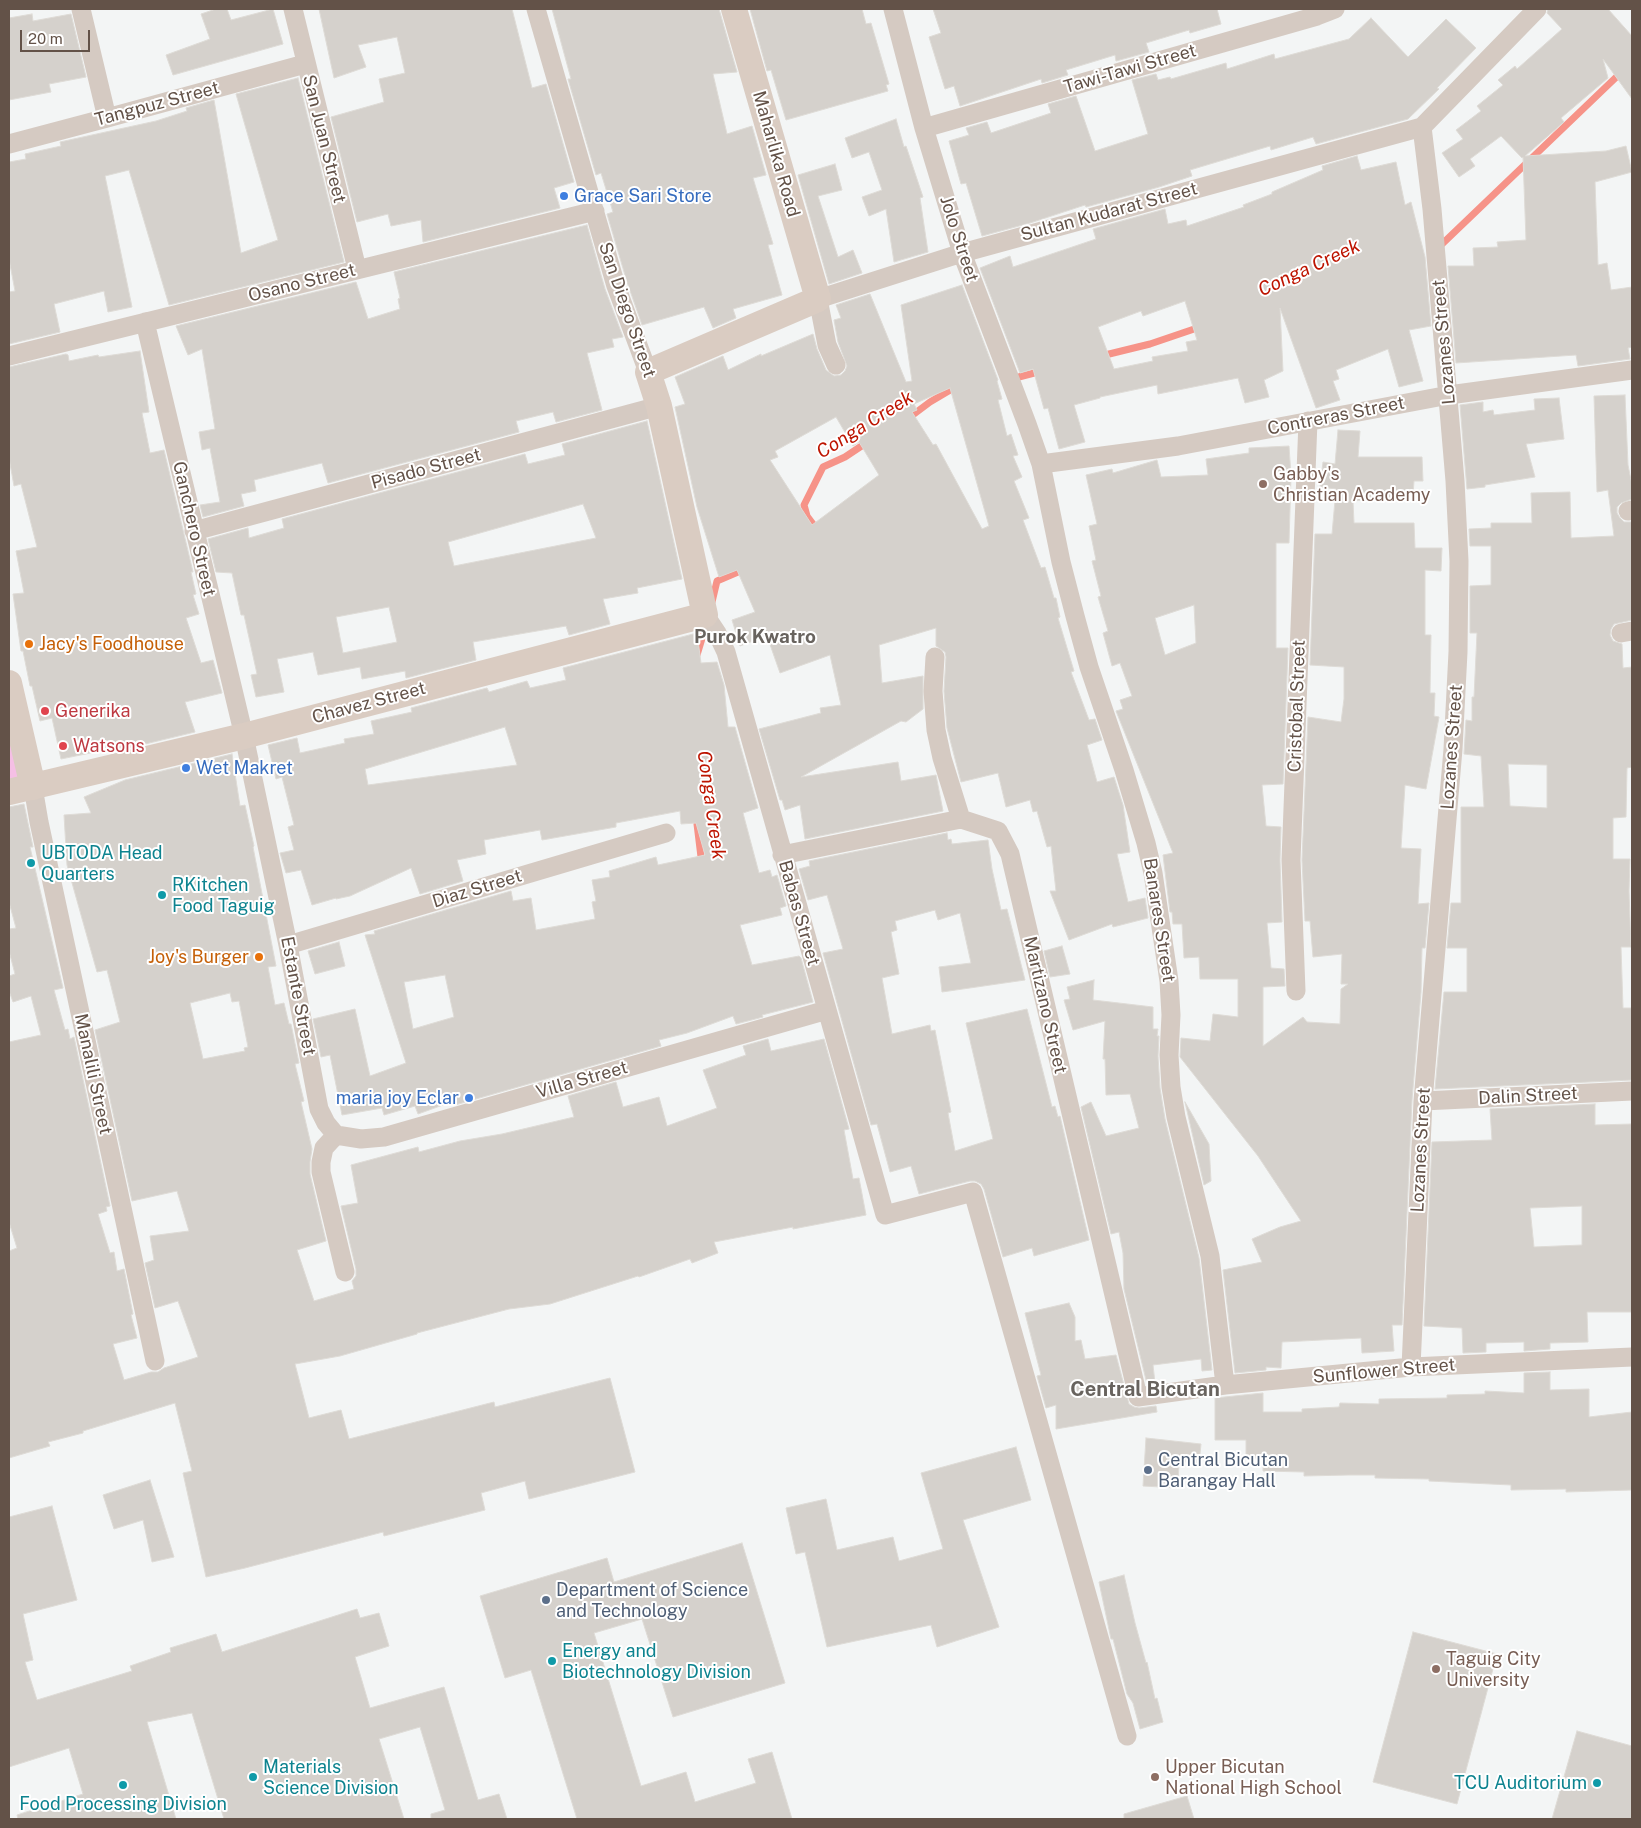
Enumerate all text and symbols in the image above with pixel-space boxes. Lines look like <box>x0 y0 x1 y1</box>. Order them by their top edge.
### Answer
scale bar <box>22 20 92 52</box>
text: 20 m <box>28 30 63 47</box>
street label: Tawi-Tawi Street <box>1061 40 1199 98</box>
street label: San Juan Street <box>298 73 350 205</box>
street label: Tangpuz Street <box>92 77 222 131</box>
street label: Maharlika Road <box>748 89 804 219</box>
street label: Sultan Kudarat Street <box>1018 178 1200 246</box>
place label: Grace Sari Store <box>574 185 712 207</box>
marker: Grace Sari Store <box>558 190 570 202</box>
street label: Jolo Street <box>935 193 983 285</box>
water label: Conga Creek <box>1254 234 1364 302</box>
street label: San Diego Street <box>594 239 660 381</box>
street label: Osano Street <box>246 259 358 307</box>
street label: Lozanes Street <box>1428 279 1460 405</box>
water label: Conga Creek <box>812 386 918 464</box>
street label: Contreras Street <box>1266 392 1406 440</box>
street label: Pisado Street <box>369 444 483 494</box>
street label: Ganchero Street <box>168 459 220 599</box>
place label: Gabby's Christian Academy <box>1273 463 1430 506</box>
marker: Gabby's Christian Academy <box>1257 478 1269 490</box>
district label: Purok Kwatro <box>694 626 816 648</box>
place label: Jacy's Foodhouse <box>39 633 184 655</box>
marker: Jacy's Foodhouse <box>23 638 35 650</box>
street label: Cristobal Street <box>1284 639 1310 773</box>
street label: Chavez Street <box>310 677 428 729</box>
street label: Lozanes Street <box>1437 684 1467 810</box>
place label: Generika <box>55 700 130 722</box>
marker: Generika <box>39 705 51 717</box>
place label: Watsons <box>73 735 145 757</box>
marker: Watsons <box>57 740 69 752</box>
water label: Conga Creek <box>692 749 730 861</box>
place label: Wet Makret <box>196 757 293 779</box>
marker: Wet Makret <box>180 762 192 774</box>
place label: UBTODA Head Quarters <box>41 842 163 884</box>
street label: Banares Street <box>1139 856 1179 984</box>
marker: UBTODA Head Quarters <box>25 857 37 869</box>
street label: Babas Street <box>774 858 824 968</box>
street label: Diaz Street <box>430 865 524 913</box>
place label: RKitchen Food Taguig <box>172 874 275 916</box>
marker: RKitchen Food Taguig <box>156 889 168 901</box>
street label: Martizano Street <box>1019 934 1071 1076</box>
street label: Estante Street <box>276 935 320 1057</box>
place label: Joy's Burger <box>148 946 249 968</box>
marker: Joy's Burger <box>253 951 265 963</box>
street label: Manalili Street <box>70 1012 116 1136</box>
street label: Villa Street <box>534 1057 630 1103</box>
street label: Dalin Street <box>1478 1083 1578 1109</box>
place label: maria joy Eclar <box>336 1087 459 1109</box>
street label: Lozanes Street <box>1407 1087 1435 1213</box>
marker: maria joy Eclar <box>463 1092 475 1104</box>
street label: Sunflower Street <box>1312 1354 1456 1388</box>
district label: Central Bicutan <box>1070 1378 1220 1402</box>
place label: Central Bicutan Barangay Hall <box>1158 1449 1288 1492</box>
marker: Central Bicutan Barangay Hall <box>1142 1464 1154 1476</box>
place label: Department of Science and Technology <box>556 1579 748 1622</box>
marker: Department of Science and Technology <box>540 1594 552 1606</box>
place label: Energy and Biotechnology Division <box>562 1640 751 1682</box>
place label: Taguig City University <box>1446 1648 1541 1690</box>
marker: Energy and Biotechnology Division <box>546 1655 558 1667</box>
marker: Taguig City University <box>1430 1663 1442 1675</box>
place label: Materials Science Division <box>263 1756 399 1798</box>
place label: Upper Bicutan National High School <box>1165 1756 1342 1798</box>
marker: Materials Science Division <box>247 1771 259 1783</box>
marker: Upper Bicutan National High School <box>1149 1771 1161 1783</box>
place label: TCU Auditorium <box>1454 1772 1587 1794</box>
marker: TCU Auditorium <box>1591 1777 1603 1789</box>
marker: Food Processing Division <box>117 1779 129 1791</box>
place label: Food Processing Division <box>19 1793 227 1815</box>

